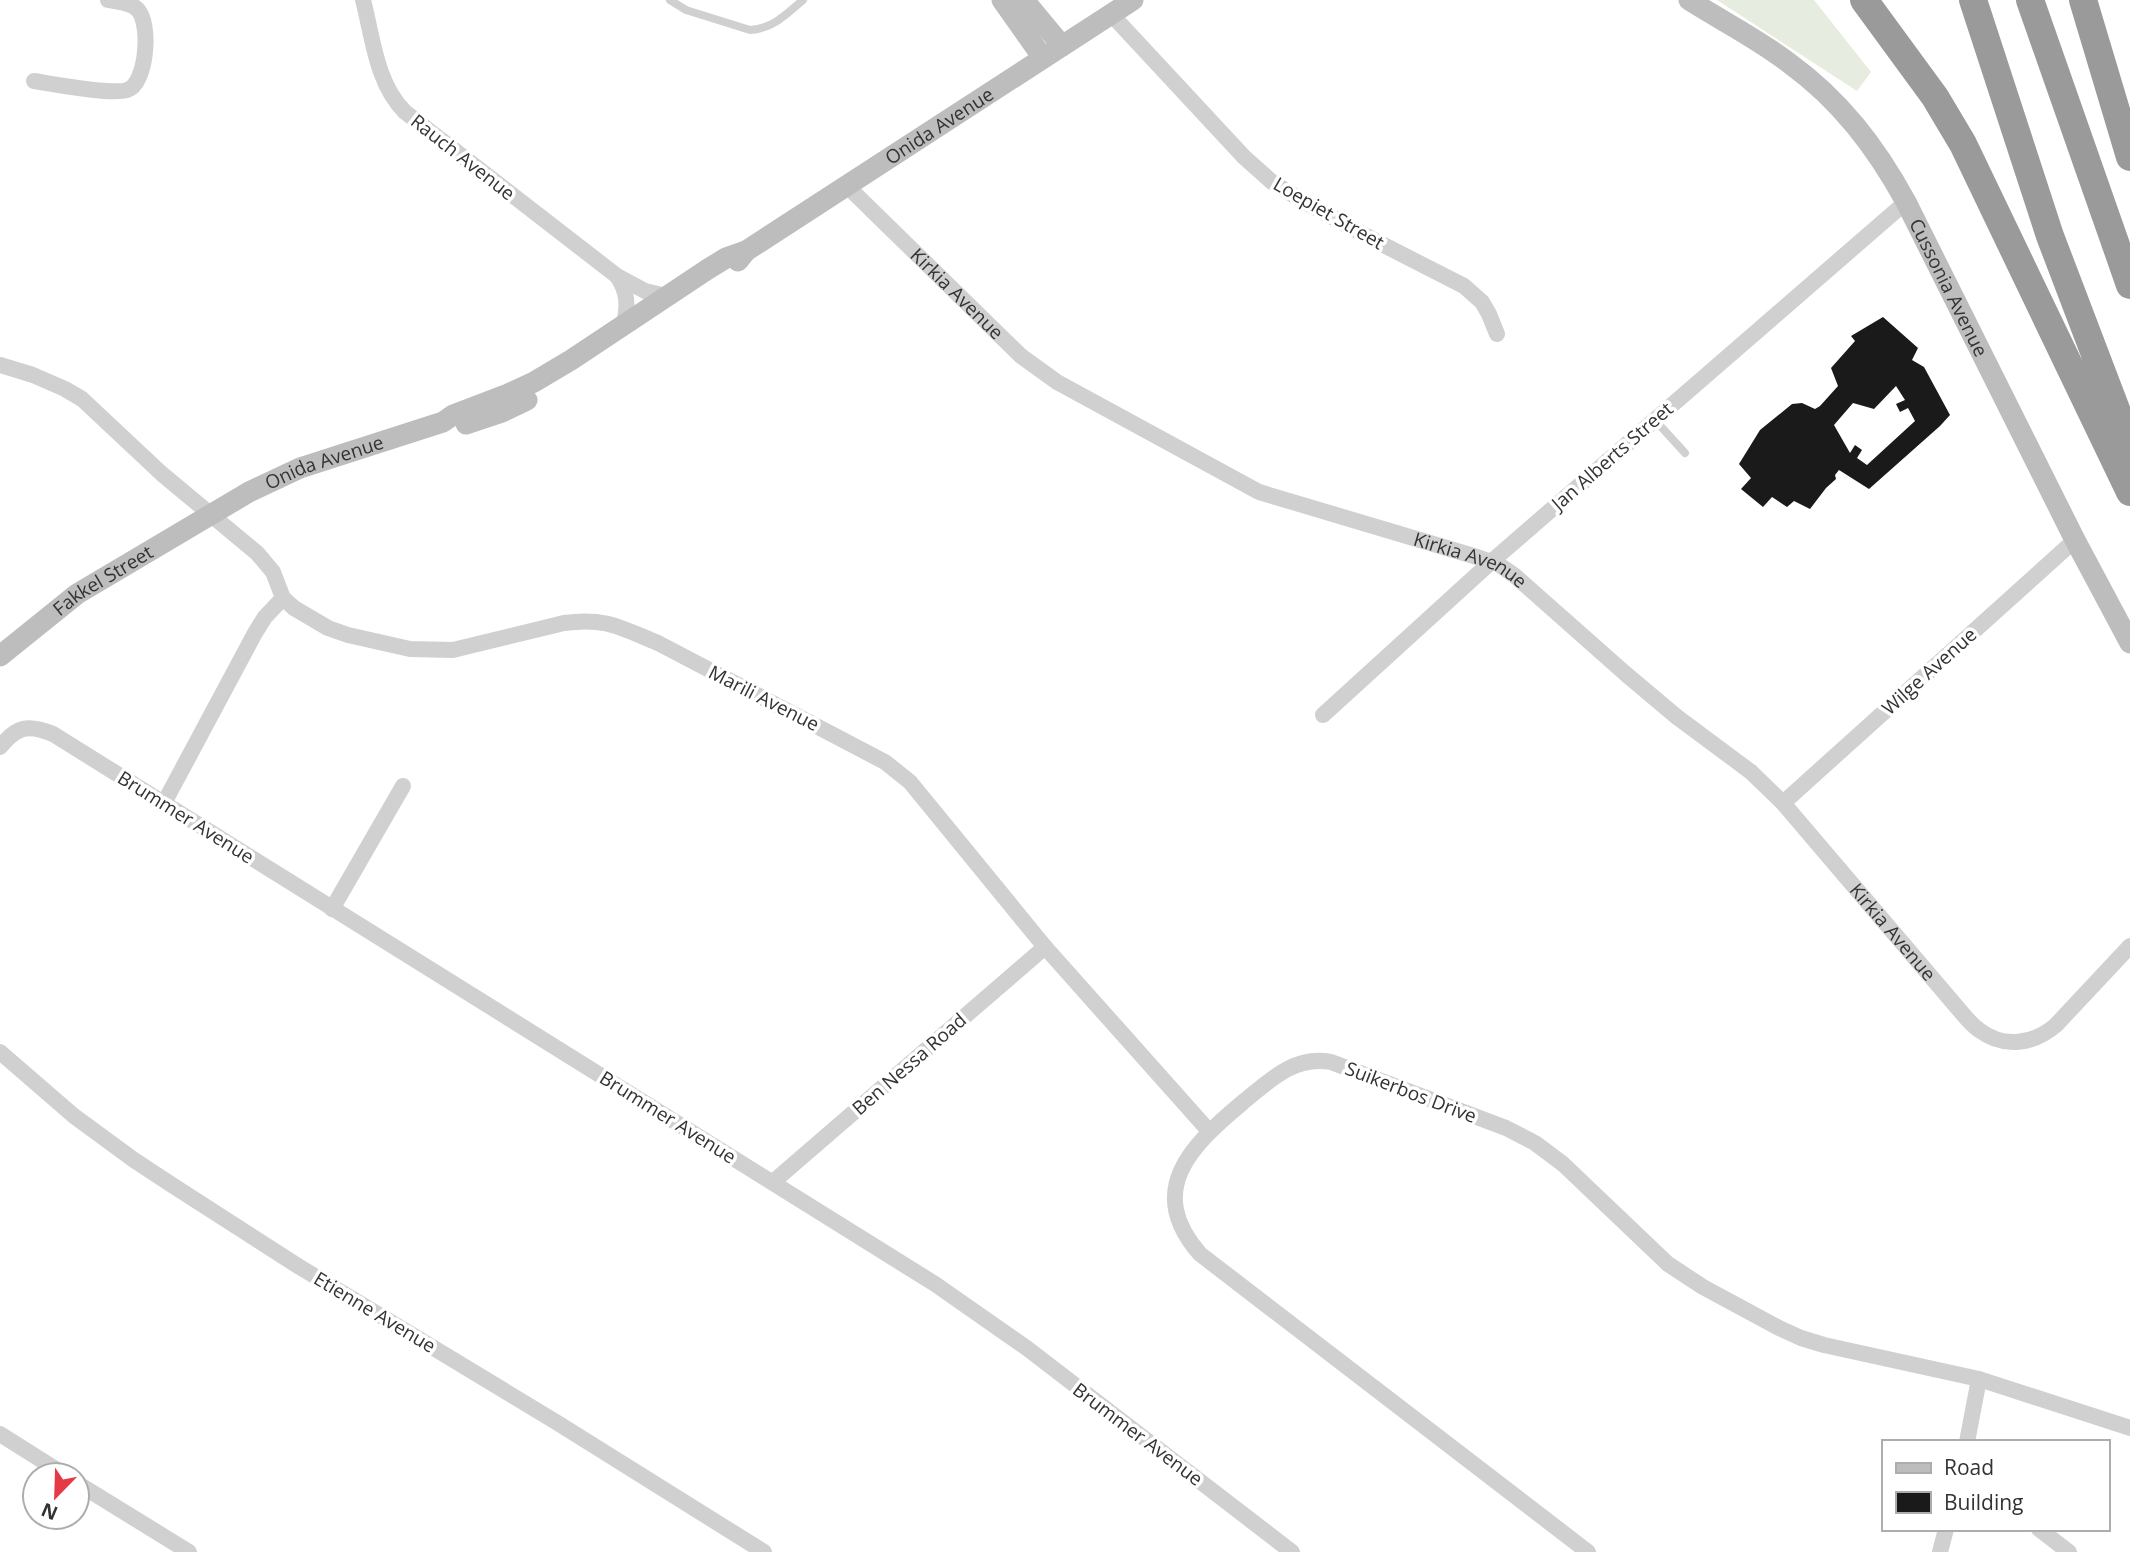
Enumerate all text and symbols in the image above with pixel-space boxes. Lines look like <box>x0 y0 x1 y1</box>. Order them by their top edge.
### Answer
street label: Onida Avenue <box>880 81 998 171</box>
street label: Rauch Avenue <box>405 108 521 206</box>
street label: Loepiet Street <box>1269 171 1389 255</box>
street label: Cussonia Avenue <box>1903 214 1994 361</box>
street label: Kirkia Avenue <box>905 242 1009 345</box>
street label: Jan Alberts Street <box>1544 396 1678 517</box>
street label: Onida Avenue <box>261 429 387 496</box>
street label: Kirkia Avenue <box>1411 526 1533 594</box>
street label: Fakkel Street <box>47 539 158 622</box>
street label: Wilge Avenue <box>1876 621 1982 721</box>
street label: Marili Avenue <box>704 659 824 737</box>
street label: Brummer Avenue <box>113 765 259 869</box>
street label: Kirkia Avenue <box>1844 878 1942 986</box>
street label: Ben Nessa Road <box>846 1007 972 1121</box>
street label: Suikerbos Drive <box>1342 1055 1480 1129</box>
street label: Brummer Avenue <box>595 1065 741 1169</box>
street label: Etienne Avenue <box>309 1265 441 1359</box>
street label: Brummer Avenue <box>1068 1377 1208 1491</box>
legend <box>1882 1440 2109 1531</box>
text: Road <box>1944 1453 1994 1481</box>
north arrow <box>21 1461 91 1531</box>
text: Building <box>1944 1488 2023 1516</box>
text: N <box>37 1497 62 1527</box>

